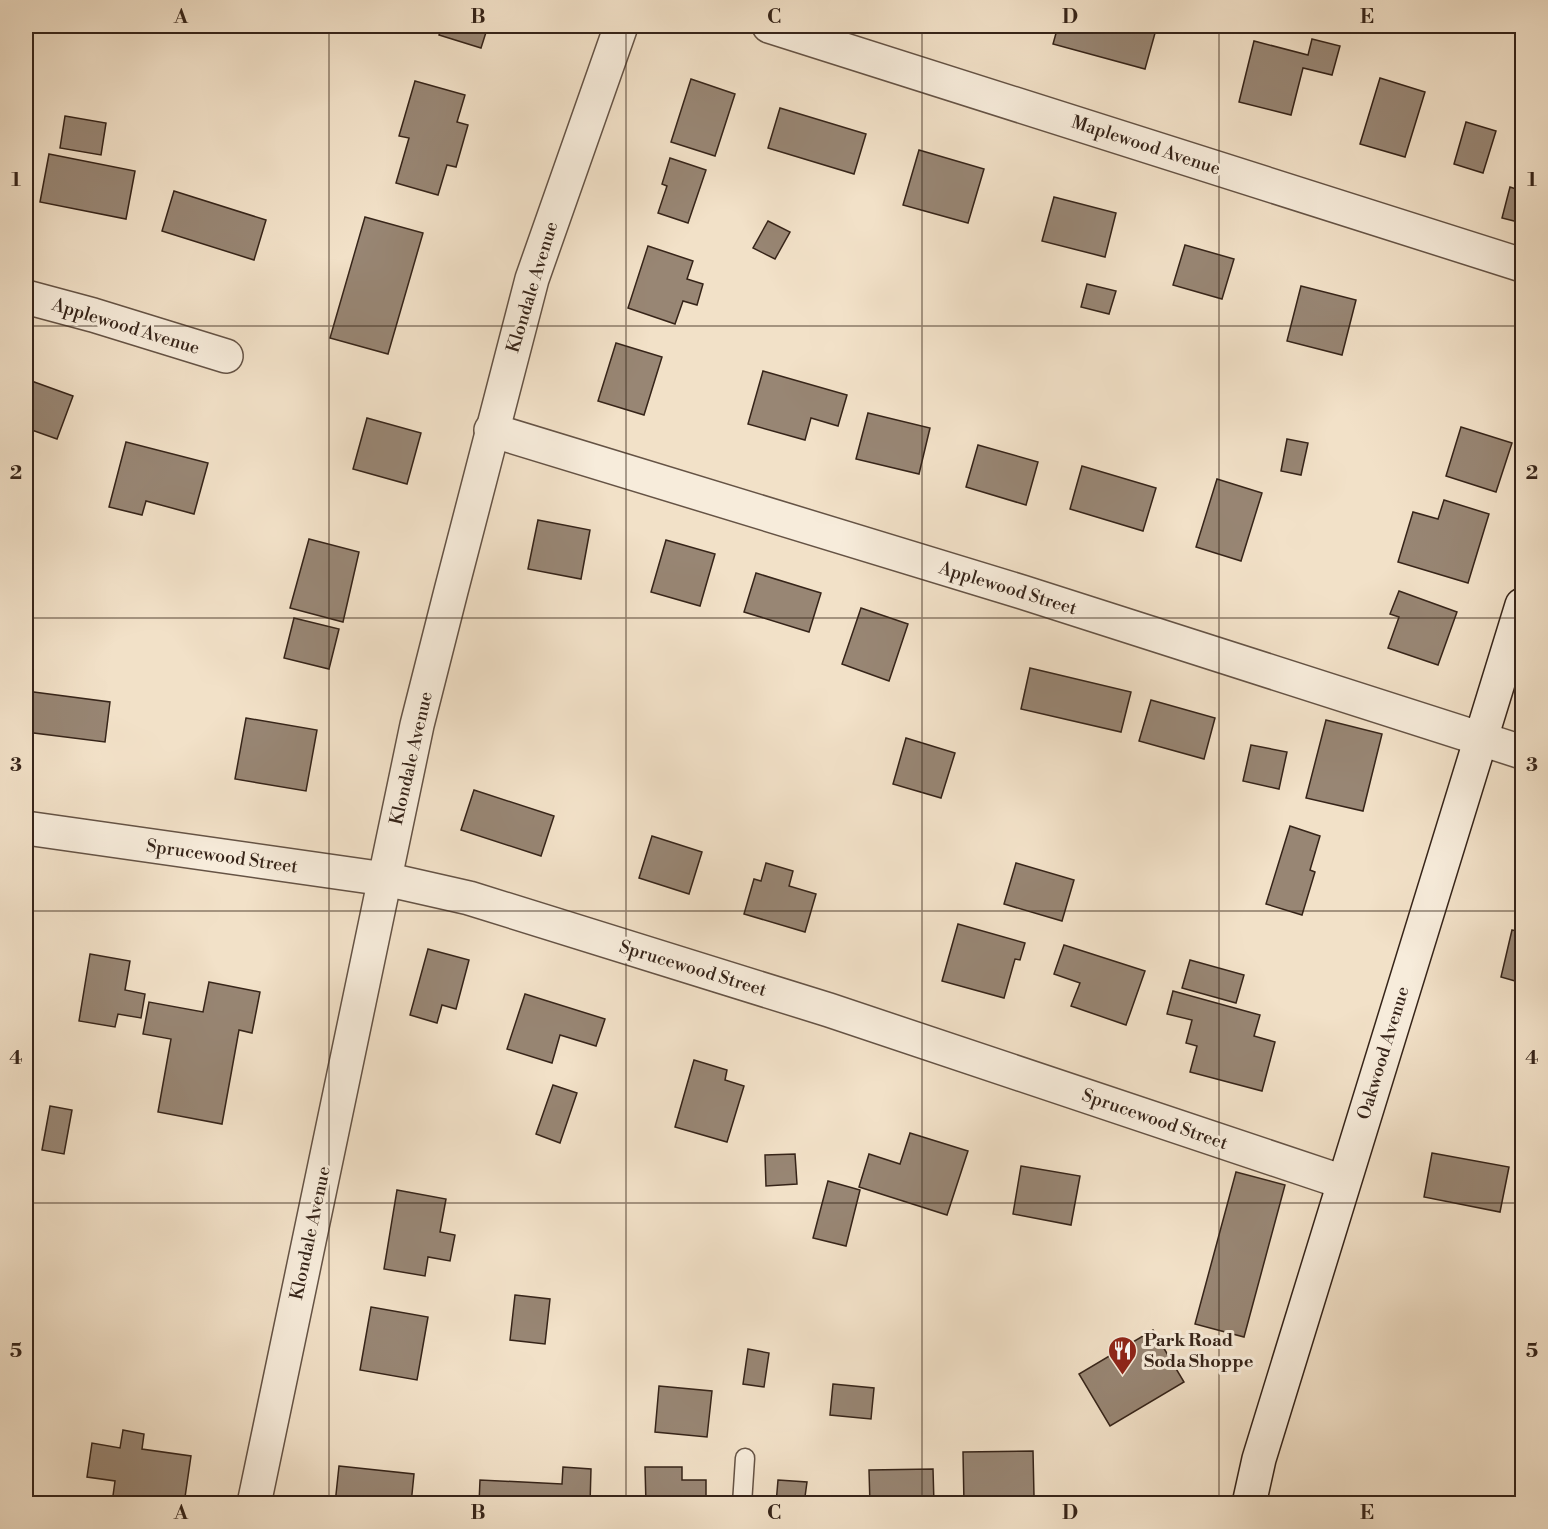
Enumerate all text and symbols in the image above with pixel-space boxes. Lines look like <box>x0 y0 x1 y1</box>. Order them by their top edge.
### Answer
text: A <box>173 5 189 30</box>
text: B <box>470 5 486 30</box>
text: C <box>767 5 781 30</box>
text: D <box>1062 5 1078 30</box>
text: E <box>1360 5 1374 30</box>
street label: Maplewood Avenue <box>1068 111 1223 180</box>
text: 1 <box>11 168 21 193</box>
text: 1 <box>1527 168 1537 193</box>
street label: Klondale Avenue <box>502 219 563 356</box>
street label: Applewood Avenue <box>48 293 203 360</box>
text: 2 <box>10 461 22 486</box>
text: 2 <box>1526 461 1538 486</box>
street label: Applewood Street <box>935 556 1080 621</box>
street label: Klondale Avenue <box>385 689 438 827</box>
text: 3 <box>10 753 22 778</box>
text: 3 <box>1526 753 1538 778</box>
street label: Sprucewood Street <box>145 834 300 879</box>
street label: Sprucewood Street <box>616 935 770 1002</box>
street label: Oakwood Avenue <box>1352 984 1415 1123</box>
text: 4 <box>9 1046 23 1071</box>
text: 4 <box>1525 1046 1539 1071</box>
street label: Sprucewood Street <box>1079 1084 1231 1155</box>
street label: Klondale Avenue <box>285 1164 336 1302</box>
place label: Park Road Soda Shoppe <box>1144 1329 1254 1373</box>
restaurant icon: Park Road Soda Shoppe <box>1107 1334 1139 1376</box>
text: 5 <box>10 1339 22 1364</box>
text: 5 <box>1526 1339 1538 1364</box>
text: A <box>173 1501 189 1526</box>
text: B <box>470 1501 486 1526</box>
text: C <box>767 1501 781 1526</box>
text: D <box>1062 1501 1078 1526</box>
text: E <box>1360 1501 1374 1526</box>

